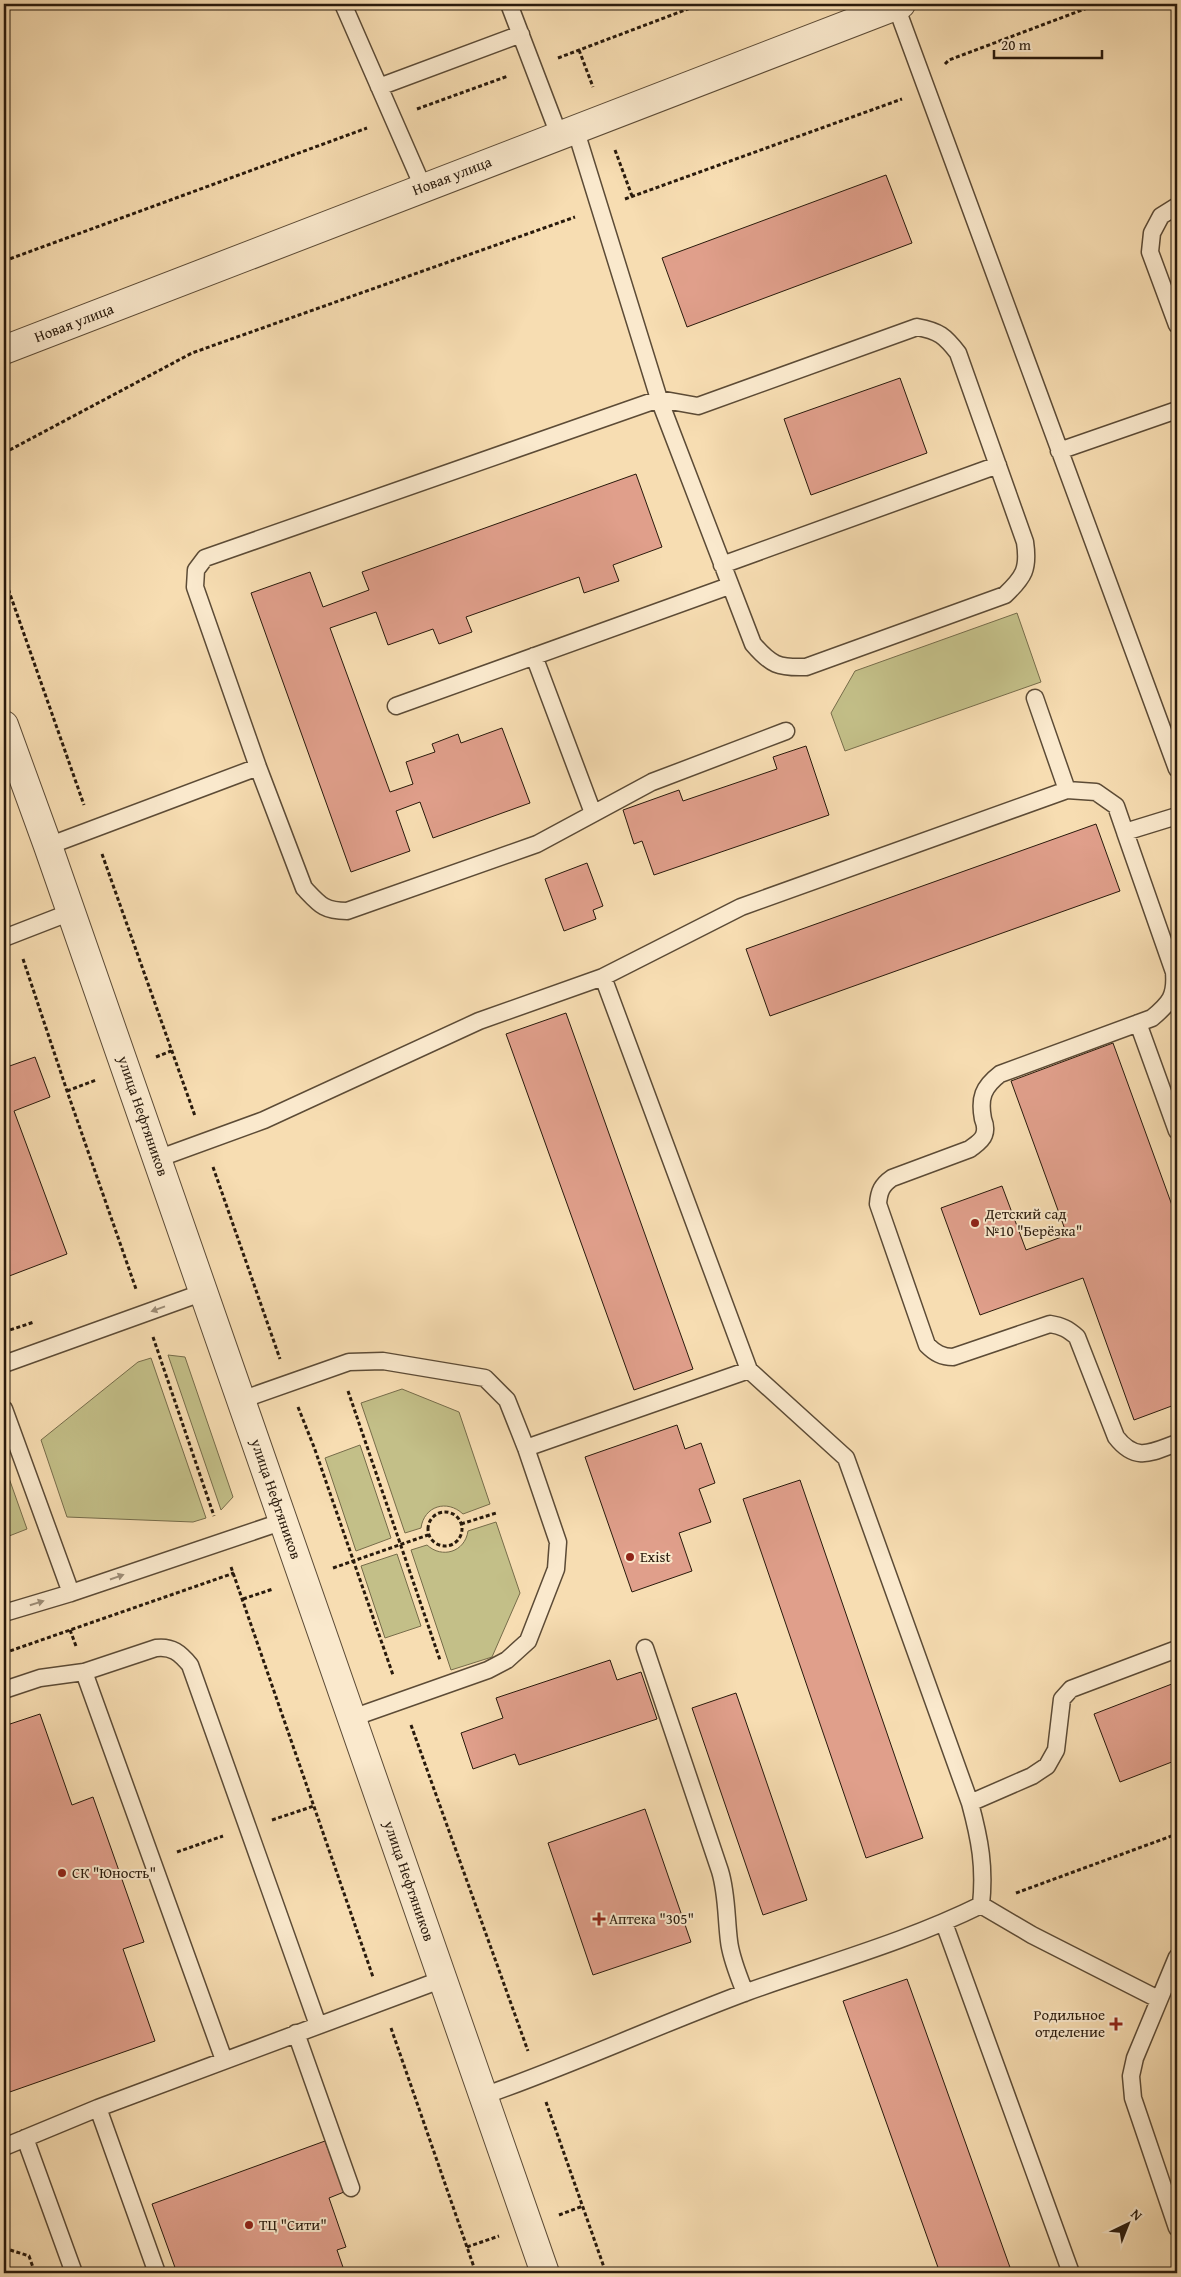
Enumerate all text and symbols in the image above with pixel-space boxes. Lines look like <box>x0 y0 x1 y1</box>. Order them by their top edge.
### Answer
scale bar <box>994 28 1101 60</box>
text: 20 m <box>1001 34 1032 55</box>
street label: Новая улица <box>409 150 495 200</box>
street label: Новая улица <box>31 297 117 347</box>
street label: улица Нефтяников <box>113 1052 174 1179</box>
place label: Детский сад №10 "Берёзка" <box>984 1203 1082 1241</box>
marker: Детский сад №10 "Берёзка" <box>969 1217 981 1229</box>
one-way arrow <box>150 1305 165 1313</box>
street label: улица Нефтяников <box>246 1435 307 1562</box>
place label: Exist <box>640 1546 671 1567</box>
marker: Exist <box>624 1551 636 1563</box>
one-way arrow <box>110 1573 125 1581</box>
one-way arrow <box>30 1599 45 1607</box>
street label: улица Нефтяников <box>379 1817 440 1944</box>
place label: СК "Юность" <box>72 1862 156 1883</box>
marker: СК "Юность" <box>56 1867 68 1879</box>
place label: Аптека "305" <box>609 1908 694 1929</box>
marker: Аптека "305" <box>593 1913 605 1925</box>
place label: Родильное отделение <box>1033 2004 1105 2042</box>
marker: Родильное отделение <box>1109 2017 1123 2031</box>
north arrow <box>1104 2200 1154 2250</box>
text: N <box>1127 2204 1148 2225</box>
place label: ТЦ "Сити" <box>259 2214 327 2235</box>
marker: ТЦ "Сити" <box>243 2219 255 2231</box>

